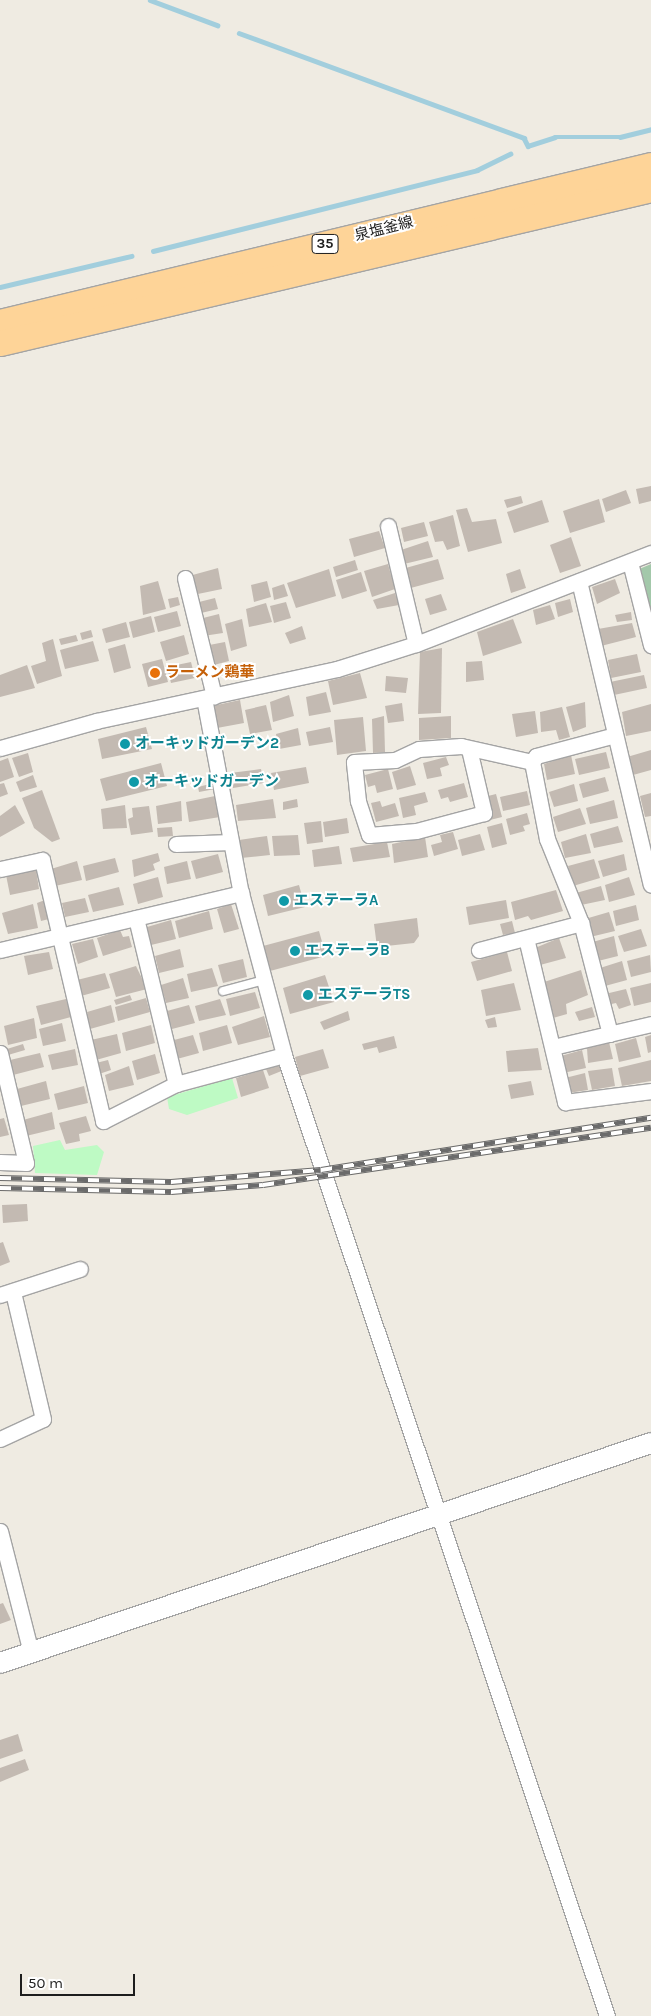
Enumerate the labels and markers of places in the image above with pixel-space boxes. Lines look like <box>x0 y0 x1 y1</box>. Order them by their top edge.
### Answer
place label: ラーメン鶏華 <box>165 664 255 682</box>
marker: ラーメン鶏華 <box>149 667 161 679</box>
place label: オーキッドガーデン2 <box>135 735 279 753</box>
marker: オーキッドガーデン2 <box>119 738 131 750</box>
place label: オーキッドガーデン <box>144 773 279 791</box>
marker: オーキッドガーデン <box>128 776 140 788</box>
place label: エステーラA <box>294 892 378 910</box>
marker: エステーラA <box>278 895 290 907</box>
place label: エステーラB <box>305 942 390 960</box>
marker: エステーラB <box>289 945 301 957</box>
place label: エステーラTS <box>318 986 411 1004</box>
marker: エステーラTS <box>302 989 314 1001</box>

